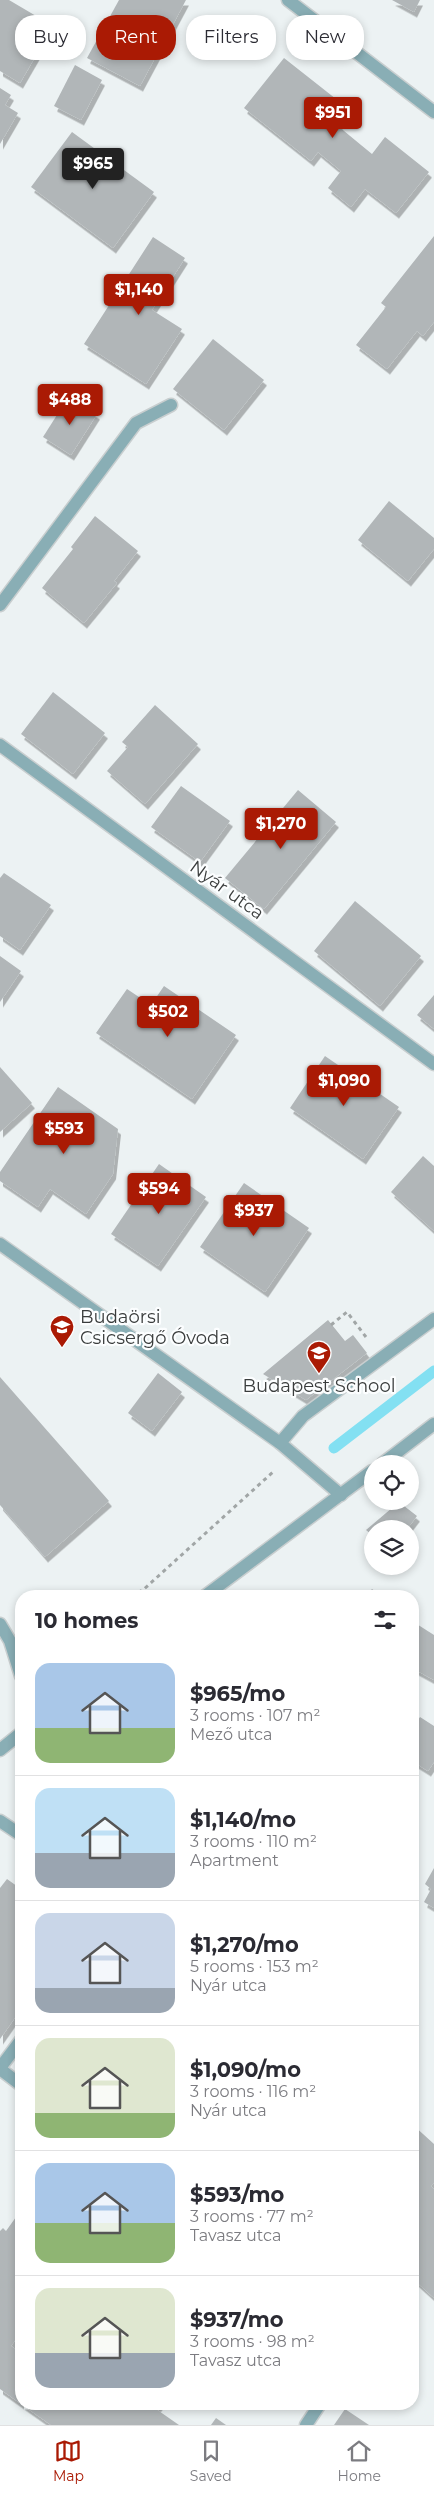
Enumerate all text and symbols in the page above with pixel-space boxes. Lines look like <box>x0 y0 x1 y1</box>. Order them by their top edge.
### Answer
chip: Buy <box>15 15 86 60</box>
chip: Rent <box>96 15 176 60</box>
chip: Filters <box>186 15 276 60</box>
chip: New <box>286 15 364 60</box>
pin: $951 <box>303 96 363 139</box>
text: $951 <box>315 103 351 122</box>
pin: $965 <box>63 148 123 190</box>
text: $965 <box>73 154 113 173</box>
pin: $1,140 <box>98 274 180 316</box>
text: $1,140 <box>115 280 163 299</box>
pin: $488 <box>40 384 100 426</box>
text: $488 <box>49 390 91 409</box>
pin: $1,270 <box>240 808 322 850</box>
text: $1,270 <box>256 814 306 833</box>
street label: Nyár utca <box>186 856 268 924</box>
pin: $502 <box>138 996 198 1038</box>
text: $502 <box>148 1002 188 1021</box>
pin: $1,090 <box>303 1064 385 1107</box>
text: $1,090 <box>318 1071 370 1090</box>
pin: $593 <box>34 1112 94 1155</box>
text: $593 <box>44 1119 84 1138</box>
pin: $594 <box>129 1172 189 1215</box>
text: $594 <box>139 1179 179 1198</box>
pin: $937 <box>224 1194 284 1237</box>
text: $937 <box>234 1201 274 1220</box>
place label: Budaörsi Csicsergő Óvoda <box>80 1306 230 1349</box>
school or university icon: Budaörsi Csicsergő Óvoda <box>49 1314 75 1348</box>
school or university icon: Budapest School <box>306 1340 332 1374</box>
place label: Budapest School <box>242 1375 396 1397</box>
map controls <box>364 1455 419 1575</box>
button: locate <box>364 1455 419 1510</box>
button: layers <box>364 1520 419 1575</box>
icon: filters <box>371 1606 399 1634</box>
text: 10 homes <box>35 1608 138 1633</box>
text: $965/mo <box>190 1681 285 1706</box>
icon: home <box>75 1683 135 1743</box>
text: 3 rooms · 107 m² <box>190 1706 320 1725</box>
text: Mező utca <box>190 1725 273 1744</box>
text: $1,140/mo <box>190 1807 296 1832</box>
icon: home <box>75 1808 135 1868</box>
text: 3 rooms · 110 m² <box>190 1832 317 1851</box>
text: Apartment <box>190 1851 279 1870</box>
text: $1,270/mo <box>190 1932 299 1957</box>
icon: home <box>75 1933 135 1993</box>
text: 5 rooms · 153 m² <box>190 1957 319 1976</box>
text: Nyár utca <box>190 1976 267 1995</box>
text: $1,090/mo <box>190 2057 301 2082</box>
icon: home <box>75 2058 135 2118</box>
text: 3 rooms · 116 m² <box>190 2082 316 2101</box>
text: Nyár utca <box>190 2101 267 2120</box>
text: $593/mo <box>190 2182 284 2207</box>
icon: home <box>75 2183 135 2243</box>
text: 3 rooms · 77 m² <box>190 2207 314 2226</box>
text: Tavasz utca <box>190 2226 281 2245</box>
text: $937/mo <box>190 2307 284 2332</box>
icon: home <box>75 2308 135 2368</box>
text: 3 rooms · 98 m² <box>190 2332 315 2351</box>
text: Tavasz utca <box>190 2351 281 2370</box>
tab: Map <box>53 2437 84 2485</box>
tab: Saved <box>190 2437 232 2485</box>
tab: Home <box>338 2437 381 2485</box>

